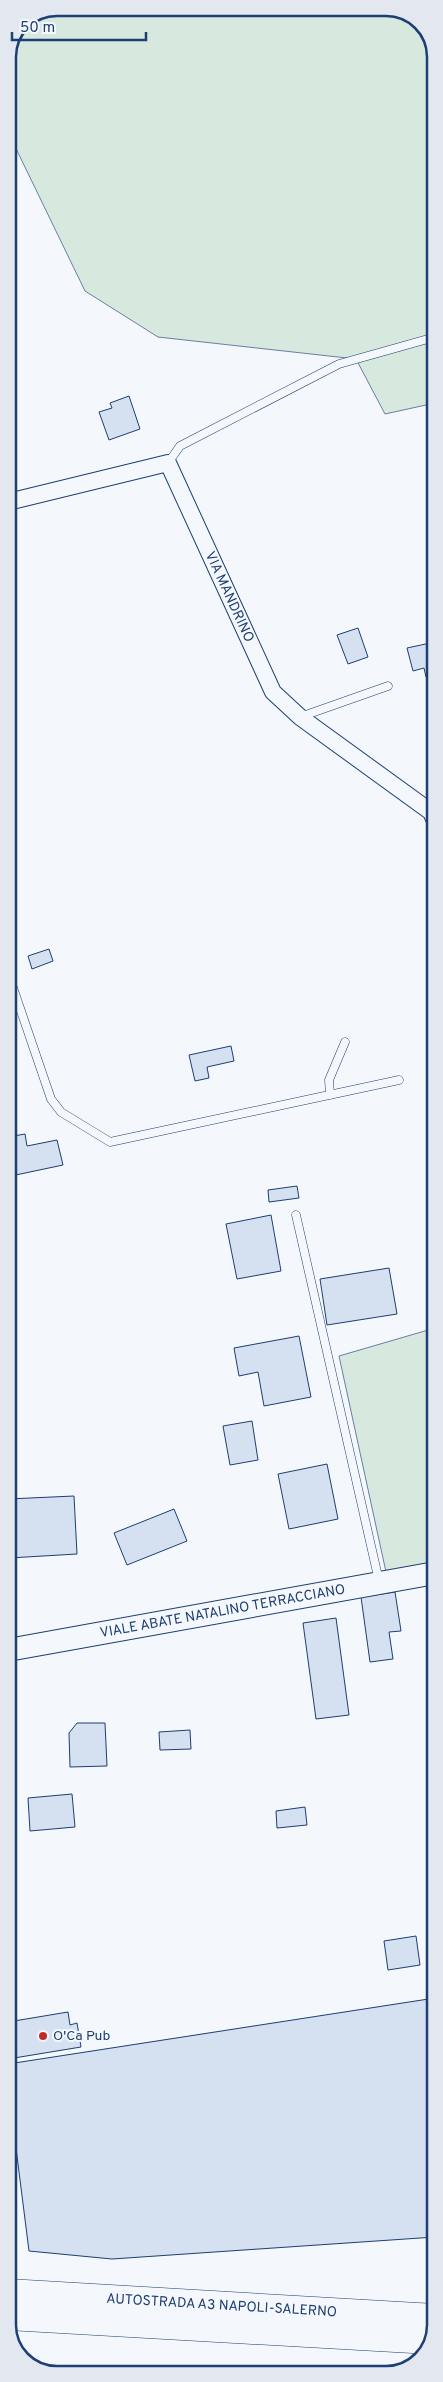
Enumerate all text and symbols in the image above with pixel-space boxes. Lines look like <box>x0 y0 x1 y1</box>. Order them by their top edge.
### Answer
scale bar <box>12 10 146 42</box>
text: 50 m <box>20 19 55 38</box>
street label: VIA MANDRINO <box>201 549 258 645</box>
street label: VIALE ABATE NATALINO TERRACCIANO <box>98 1581 347 1642</box>
place label: O'Ca Pub <box>53 2028 110 2045</box>
marker: O'Ca Pub <box>37 2030 49 2042</box>
street label: AUTOSTRADA A3 NAPOLI-SALERNO <box>106 2290 337 2321</box>

